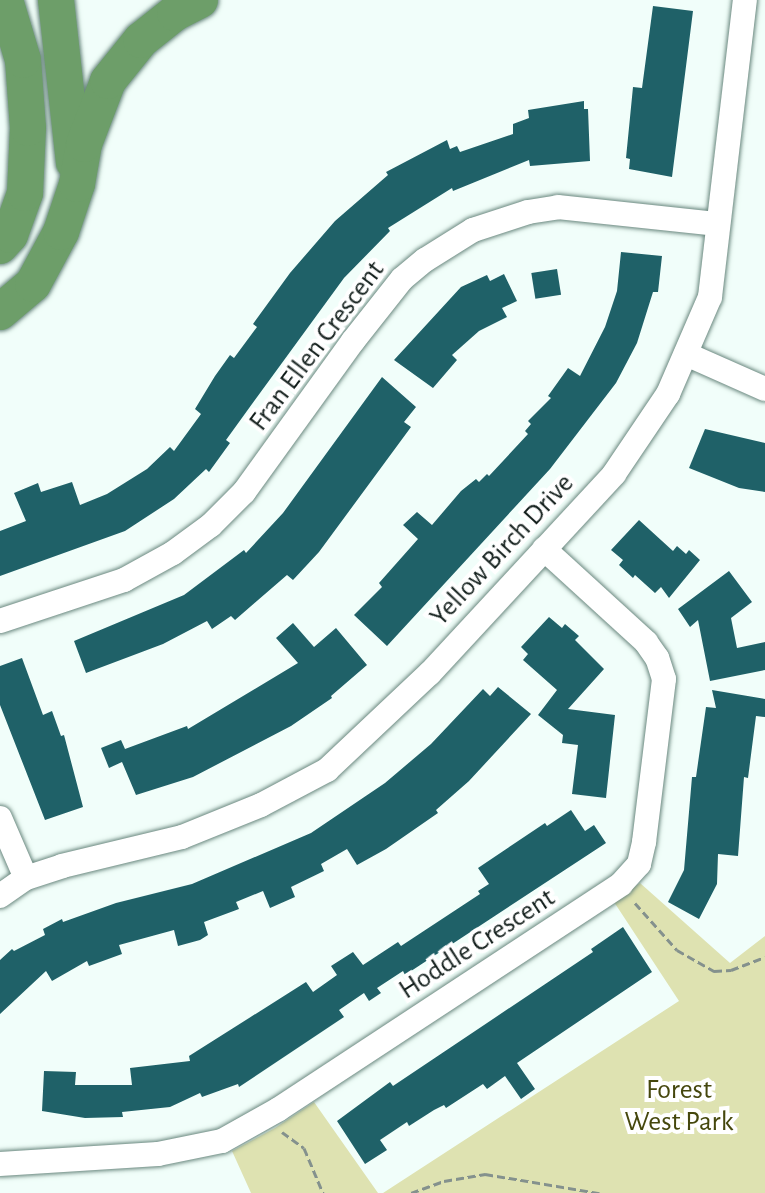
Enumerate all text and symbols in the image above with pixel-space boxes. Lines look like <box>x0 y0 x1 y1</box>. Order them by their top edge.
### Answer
street label: Fran Ellen Crescent <box>242 254 392 438</box>
street label: Yellow Birch Drive <box>423 467 581 633</box>
street label: Hoddle Crescent <box>393 881 561 1007</box>
park label: Forest West Park <box>625 1073 733 1139</box>

